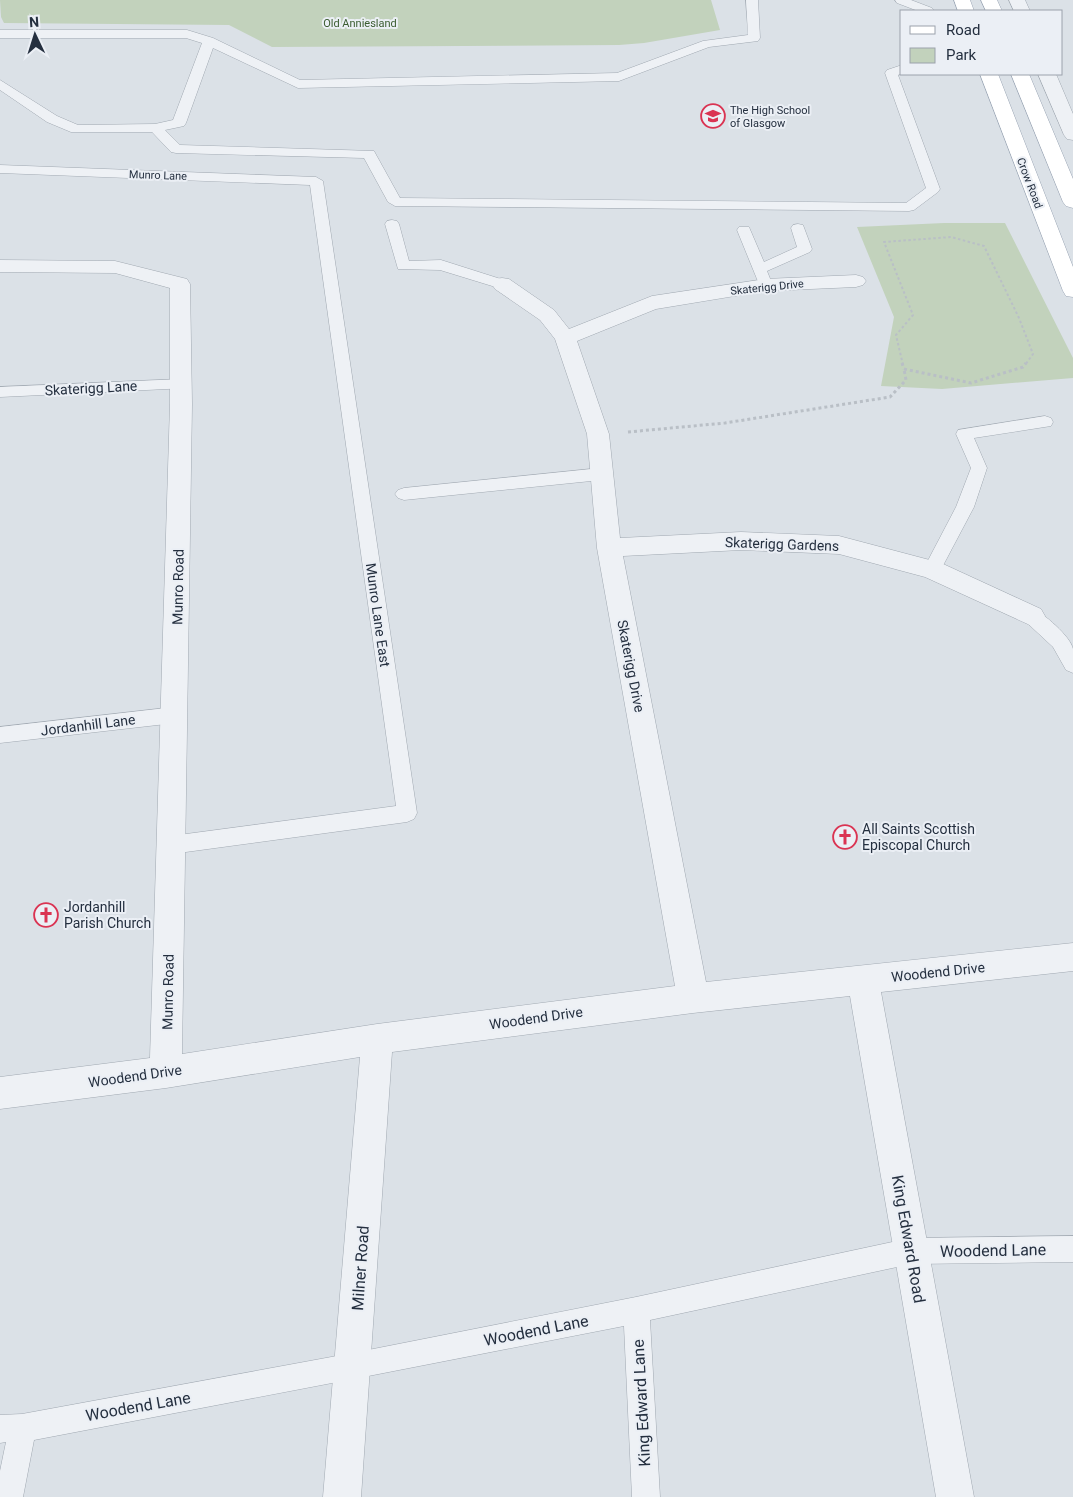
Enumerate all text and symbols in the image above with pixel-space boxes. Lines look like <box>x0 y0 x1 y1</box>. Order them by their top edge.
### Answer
north arrow <box>10 10 60 60</box>
legend <box>900 10 1063 75</box>
text: N <box>29 14 40 30</box>
park label: Old Anniesland <box>323 17 397 30</box>
text: Road <box>946 21 980 39</box>
text: Park <box>946 46 977 64</box>
school or university icon: The High School of Glasgow <box>700 103 726 129</box>
place label: The High School of Glasgow <box>730 104 810 130</box>
street label: Crow Road <box>1014 156 1045 210</box>
street label: Munro Lane <box>129 168 187 183</box>
street label: Skaterigg Drive <box>730 277 805 298</box>
street label: Skaterigg Lane <box>44 378 138 398</box>
street label: Skaterigg Gardens <box>725 534 839 554</box>
street label: Munro Road <box>169 549 187 625</box>
street label: Munro Lane East <box>363 562 393 668</box>
street label: Skaterigg Drive <box>614 618 648 714</box>
street label: Jordanhill Lane <box>40 711 136 739</box>
place label: All Saints Scottish Episcopal Church <box>862 821 975 853</box>
church icon: All Saints Scottish Episcopal Church <box>832 824 858 850</box>
place label: Jordanhill Parish Church <box>64 899 151 931</box>
church icon: Jordanhill Parish Church <box>33 902 59 928</box>
street label: Munro Road <box>159 954 177 1030</box>
street label: Woodend Drive <box>890 959 986 985</box>
street label: Woodend Drive <box>488 1004 584 1032</box>
street label: Woodend Drive <box>87 1062 183 1090</box>
street label: King Edward Road <box>888 1174 929 1304</box>
street label: Milner Road <box>348 1225 373 1311</box>
street label: Woodend Lane <box>940 1240 1046 1261</box>
street label: Woodend Lane <box>482 1311 590 1350</box>
street label: King Edward Lane <box>629 1339 654 1467</box>
street label: Woodend Lane <box>84 1388 192 1425</box>

